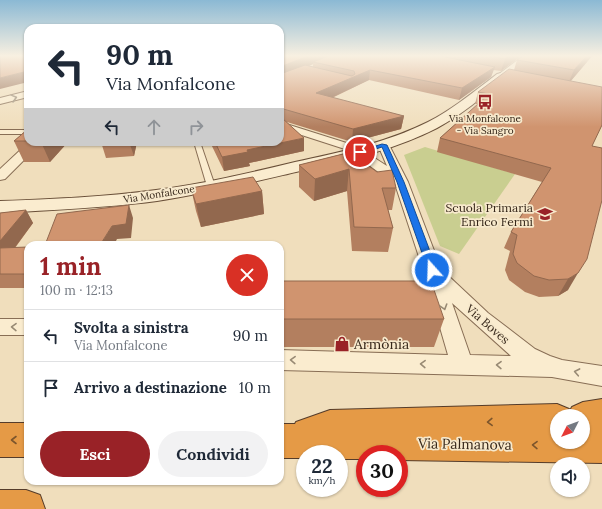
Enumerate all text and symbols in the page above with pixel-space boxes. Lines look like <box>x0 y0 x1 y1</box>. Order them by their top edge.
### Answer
text: 90 m <box>106 37 173 73</box>
icon: left <box>40 40 92 92</box>
text: Via Monfalcone <box>106 72 235 95</box>
bus stop icon: Via Monfalcone - Via Sangro <box>476 93 494 111</box>
one-way arrow <box>11 94 17 102</box>
place label: Via Monfalcone - Via Sangro <box>448 112 522 137</box>
icon: left <box>101 116 123 138</box>
icon: ahead <box>143 116 165 138</box>
icon: right <box>185 116 207 138</box>
pin <box>343 135 377 169</box>
icon: arrive <box>349 141 371 163</box>
street label: Via Monfalcone <box>121 182 196 206</box>
place label: Scuola Primaria Enrico Fermi <box>445 200 533 229</box>
school or university icon: Scuola Primaria Enrico Fermi <box>536 205 554 223</box>
position arrow <box>411 249 453 291</box>
text: 1 min <box>40 251 101 282</box>
button: close <box>226 254 268 296</box>
text: 100 m · 12:13 <box>40 282 113 299</box>
street label: Via Boves <box>462 300 513 347</box>
one-way arrow <box>439 303 448 310</box>
text: Svolta a sinistra <box>74 318 189 337</box>
one-way arrow <box>11 323 17 331</box>
icon: left <box>40 325 62 347</box>
text: 90 m <box>233 326 268 345</box>
shop icon: Armònia <box>333 335 351 353</box>
place label: Armònia <box>353 335 409 353</box>
text: Via Monfalcone <box>74 337 167 354</box>
one-way arrow <box>290 356 296 364</box>
one-way arrow <box>420 359 426 368</box>
one-way arrow <box>496 361 502 370</box>
one-way arrow <box>574 368 580 376</box>
icon: arrive <box>40 377 62 399</box>
text: Arrivo a destinazione <box>74 378 227 397</box>
text: 10 m <box>239 378 271 397</box>
north arrow <box>550 409 590 449</box>
map controls <box>550 409 590 497</box>
one-way arrow <box>487 418 493 426</box>
button: Esci <box>40 431 150 477</box>
button: Condividi <box>158 431 268 477</box>
street label: Via Palmanova <box>417 434 512 454</box>
one-way arrow <box>11 436 17 444</box>
one-way arrow <box>532 441 538 449</box>
speed limit sign: 30 <box>356 445 408 497</box>
text: 22 <box>311 453 333 478</box>
button: sound <box>550 457 590 497</box>
text: km/h <box>308 474 336 487</box>

